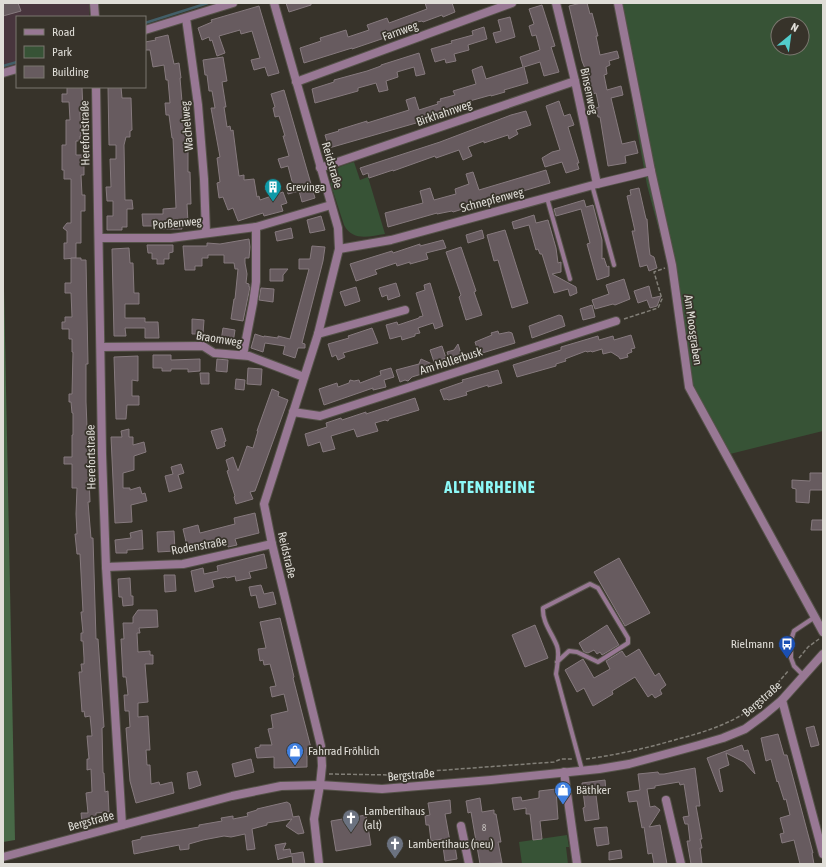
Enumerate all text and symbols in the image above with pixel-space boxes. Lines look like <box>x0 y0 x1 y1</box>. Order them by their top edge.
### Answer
legend <box>16 16 146 88</box>
north arrow <box>770 16 810 56</box>
street label: Farnweg <box>380 18 421 44</box>
text: N <box>789 20 801 34</box>
text: Road <box>52 25 75 39</box>
text: Park <box>52 45 73 59</box>
text: Building <box>52 65 90 79</box>
street label: Binsenweg <box>577 66 601 116</box>
street label: Birkhahnweg <box>414 97 474 129</box>
street label: Wachelweg <box>178 99 196 152</box>
street label: Herefortstraße <box>77 100 93 166</box>
street label: Reidstraße <box>319 140 345 190</box>
building icon: Grevinga <box>263 177 283 202</box>
place label: Grevinga <box>286 180 325 194</box>
street label: Schnepfenweg <box>459 185 526 215</box>
street label: Porßenweg <box>152 214 203 232</box>
street label: Am Moosgraben <box>681 294 705 366</box>
street label: Braomweg <box>195 328 244 350</box>
street label: Am Hollerbusk <box>418 344 485 378</box>
street label: Herefortstraße <box>83 424 99 490</box>
district label: ALTENRHEINE <box>443 478 536 496</box>
street label: Reidstraße <box>275 530 299 580</box>
street label: Rodenstraße <box>170 534 228 558</box>
bus stop icon: Rielmann <box>777 634 797 659</box>
place label: Rielmann <box>731 637 774 651</box>
street label: Bergstraße <box>740 678 784 720</box>
shop icon: Fahrrad Fröhlich <box>285 741 305 766</box>
place label: Fahrrad Fröhlich <box>308 744 380 758</box>
street label: Bergstraße <box>387 766 435 784</box>
shop icon: Bäthker <box>553 780 573 805</box>
place label: Bäthker <box>576 783 611 797</box>
place label: Lambertihaus (alt) <box>364 804 425 832</box>
street label: Bergstraße <box>66 808 116 834</box>
church icon: Lambertihaus (alt) <box>341 808 361 833</box>
house number: 8 <box>482 822 487 833</box>
church icon: Lambertihaus (neu) <box>385 834 405 859</box>
place label: Lambertihaus (neu) <box>408 837 494 851</box>

